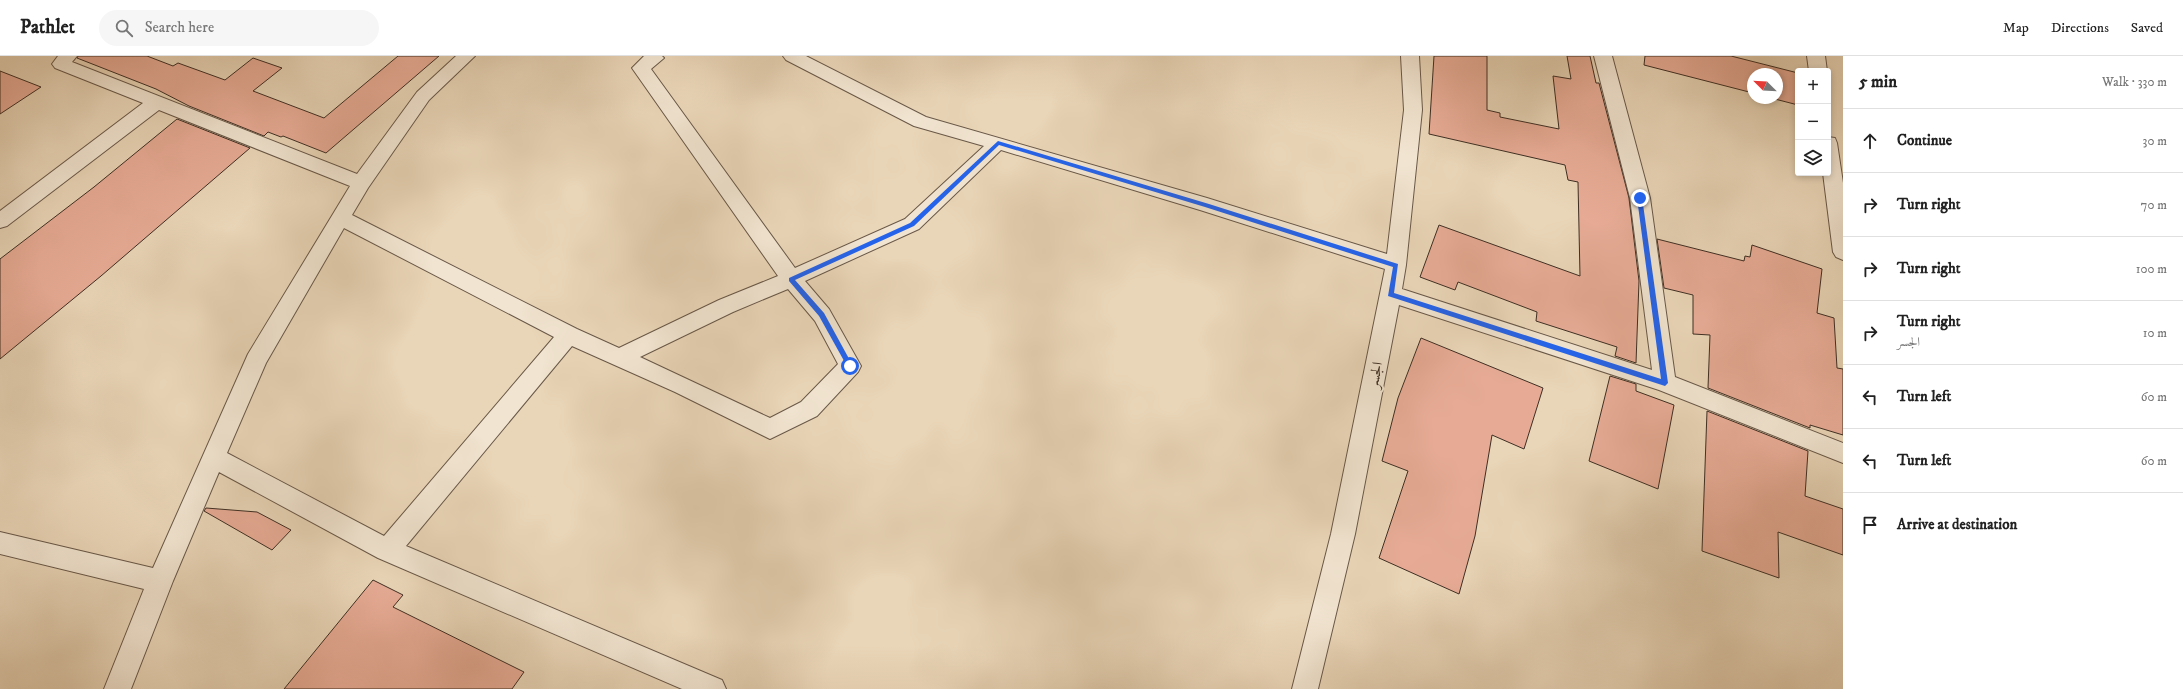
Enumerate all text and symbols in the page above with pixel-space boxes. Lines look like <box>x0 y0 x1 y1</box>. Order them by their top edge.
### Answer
search box <box>99 10 379 46</box>
text: Pathlet <box>20 16 75 39</box>
icon: search <box>113 17 135 39</box>
text: Search here <box>145 18 214 37</box>
text: Map <box>2003 19 2029 37</box>
text: Directions <box>2051 19 2109 37</box>
text: Saved <box>2131 19 2163 37</box>
north arrow <box>1747 68 1783 104</box>
map controls <box>1795 68 1831 176</box>
button: + <box>1795 68 1831 104</box>
text: 5 min <box>1859 71 1897 93</box>
text: Walk · 330 m <box>2102 74 2167 90</box>
button: − <box>1795 104 1831 140</box>
icon: ahead <box>1859 130 1881 152</box>
text: Continue <box>1897 131 1952 150</box>
text: 30 m <box>2143 133 2167 149</box>
button: layers <box>1795 140 1831 176</box>
route end <box>1631 189 1649 207</box>
icon: right <box>1859 194 1881 216</box>
text: Turn right <box>1897 195 1960 214</box>
text: 70 m <box>2141 197 2167 213</box>
icon: right <box>1859 258 1881 280</box>
text: Turn right <box>1897 259 1960 278</box>
text: 100 m <box>2136 261 2167 277</box>
text: Turn right <box>1897 312 1960 331</box>
icon: right <box>1859 322 1881 344</box>
text: 10 m <box>2143 325 2167 341</box>
text: الجسر <box>1897 334 1920 350</box>
route start <box>841 357 859 375</box>
street label: الجسر <box>1363 360 1387 392</box>
icon: left <box>1859 386 1881 408</box>
text: Turn left <box>1897 387 1951 406</box>
text: 60 m <box>2141 389 2167 405</box>
icon: left <box>1859 450 1881 472</box>
text: Turn left <box>1897 451 1951 470</box>
text: 60 m <box>2141 453 2167 469</box>
icon: arrive <box>1859 514 1881 536</box>
text: Arrive at destination <box>1897 515 2017 534</box>

